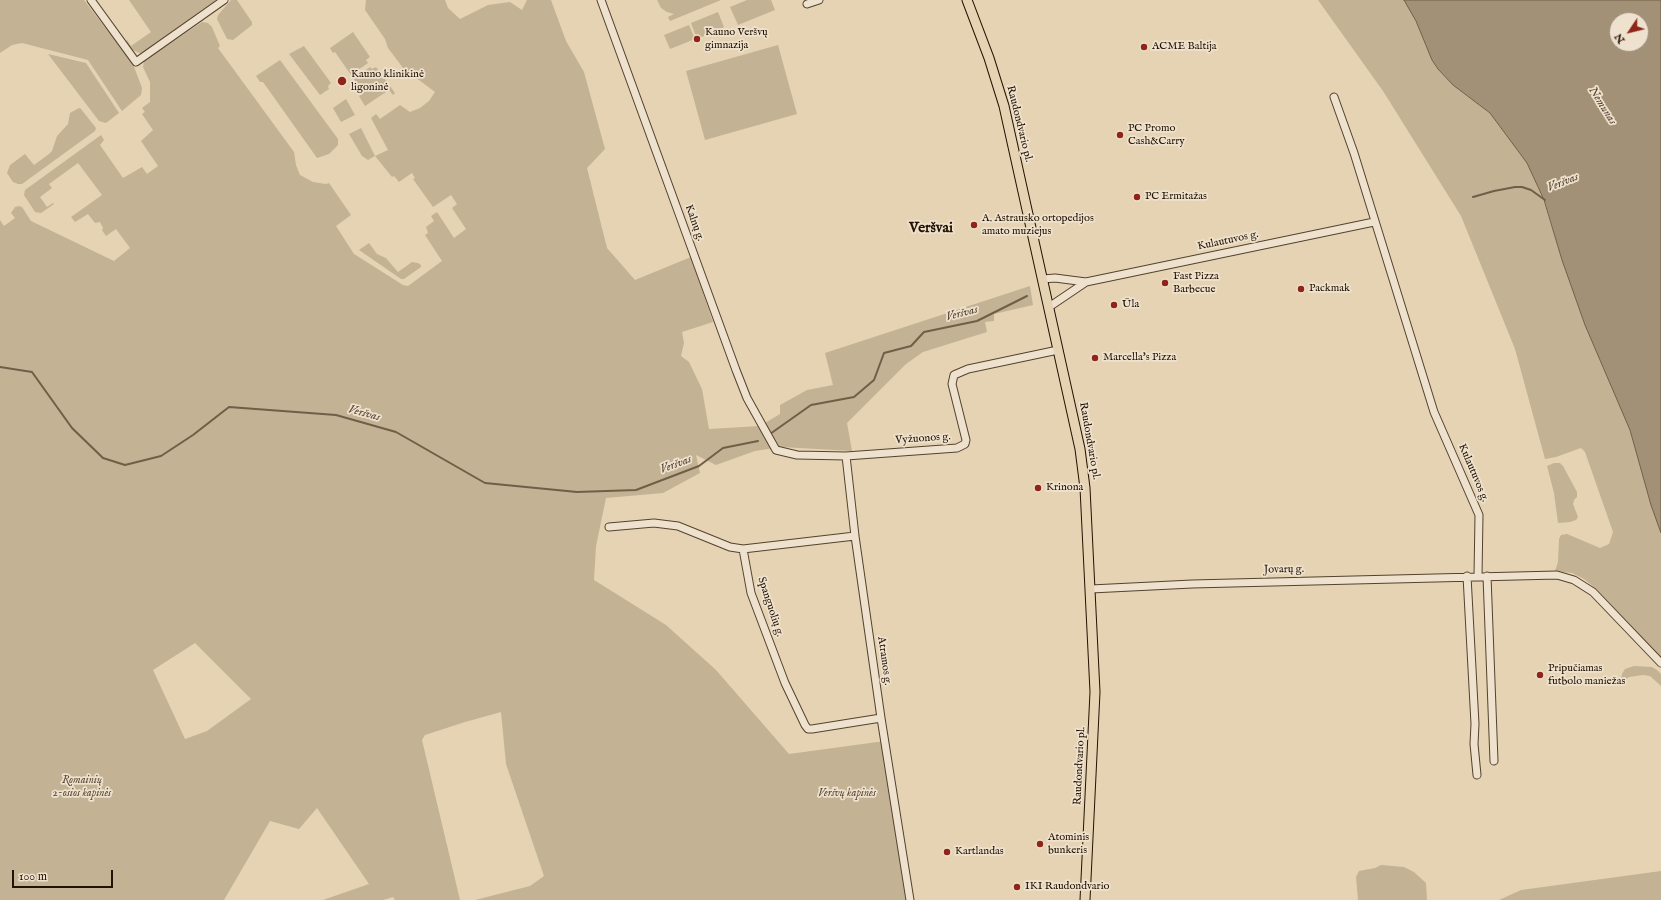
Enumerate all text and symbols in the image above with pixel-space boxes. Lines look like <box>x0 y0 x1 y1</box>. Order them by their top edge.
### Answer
north arrow <box>1609 12 1649 52</box>
place label: Kauno Veršvų gimnazija <box>705 26 768 52</box>
text: N <box>1612 30 1628 46</box>
marker: Kauno Veršvų gimnazija <box>692 34 702 44</box>
place label: ACME Baltija <box>1152 40 1217 54</box>
marker: ACME Baltija <box>1139 42 1149 52</box>
place label: Kauno klinikinė ligoninė <box>351 68 424 94</box>
marker: Kauno klinikinė ligoninė <box>336 75 348 87</box>
street label: Raudondvario pl. <box>1003 84 1035 164</box>
water label: Nemunas <box>1585 84 1619 128</box>
place label: PC Promo Cash&Carry <box>1128 122 1185 148</box>
marker: PC Promo Cash&Carry <box>1115 130 1125 140</box>
water label: Veršvas <box>1545 170 1581 196</box>
place label: PC Ermitažas <box>1145 190 1207 204</box>
marker: PC Ermitažas <box>1132 192 1142 202</box>
street label: Kalnų g. <box>681 203 707 243</box>
place label: A. Astrausko ortopedijos amato muziejus <box>982 212 1094 238</box>
district label: Veršvai <box>909 220 953 238</box>
marker: A. Astrausko ortopedijos amato muziejus <box>969 220 979 230</box>
street label: Kulautuvos g. <box>1196 228 1260 254</box>
place label: Fast Pizza Barbecue <box>1173 270 1219 296</box>
marker: Fast Pizza Barbecue <box>1160 278 1170 288</box>
place label: Packmak <box>1309 282 1350 296</box>
marker: Packmak <box>1296 284 1306 294</box>
place label: Ūla <box>1122 298 1139 312</box>
marker: Ūla <box>1109 300 1119 310</box>
water label: Veršvas <box>945 303 979 325</box>
place label: Marcella's Pizza <box>1103 351 1176 365</box>
marker: Marcella's Pizza <box>1090 353 1100 363</box>
street label: Raudondvario pl. <box>1076 401 1102 481</box>
water label: Veršvas <box>347 403 381 425</box>
street label: Vyžuonos g. <box>895 430 951 448</box>
street label: Kulautuvos g. <box>1455 442 1491 504</box>
water label: Veršvas <box>658 452 694 478</box>
place label: Krinona <box>1046 481 1083 495</box>
marker: Krinona <box>1033 483 1043 493</box>
street label: Jovarų g. <box>1264 563 1304 577</box>
street label: Spanguolių g. <box>754 575 786 639</box>
street label: Atramos g. <box>874 636 894 686</box>
place label: Pripučiamas futbolo maniežas <box>1548 662 1625 688</box>
marker: Pripučiamas futbolo maniežas <box>1535 670 1545 680</box>
street label: Raudondvario pl. <box>1071 727 1089 805</box>
park label: Romainių 2-osios kapinės <box>53 774 111 800</box>
park label: Veršvų kapinės <box>818 787 876 801</box>
place label: Atominis bunkeris <box>1048 831 1089 857</box>
marker: Atominis bunkeris <box>1035 839 1045 849</box>
place label: Kartlandas <box>955 845 1004 859</box>
marker: Kartlandas <box>942 847 952 857</box>
scale bar <box>14 862 115 888</box>
text: 100 m <box>19 869 47 884</box>
place label: IKI Raudondvario <box>1025 880 1109 894</box>
marker: IKI Raudondvario <box>1012 882 1022 892</box>

